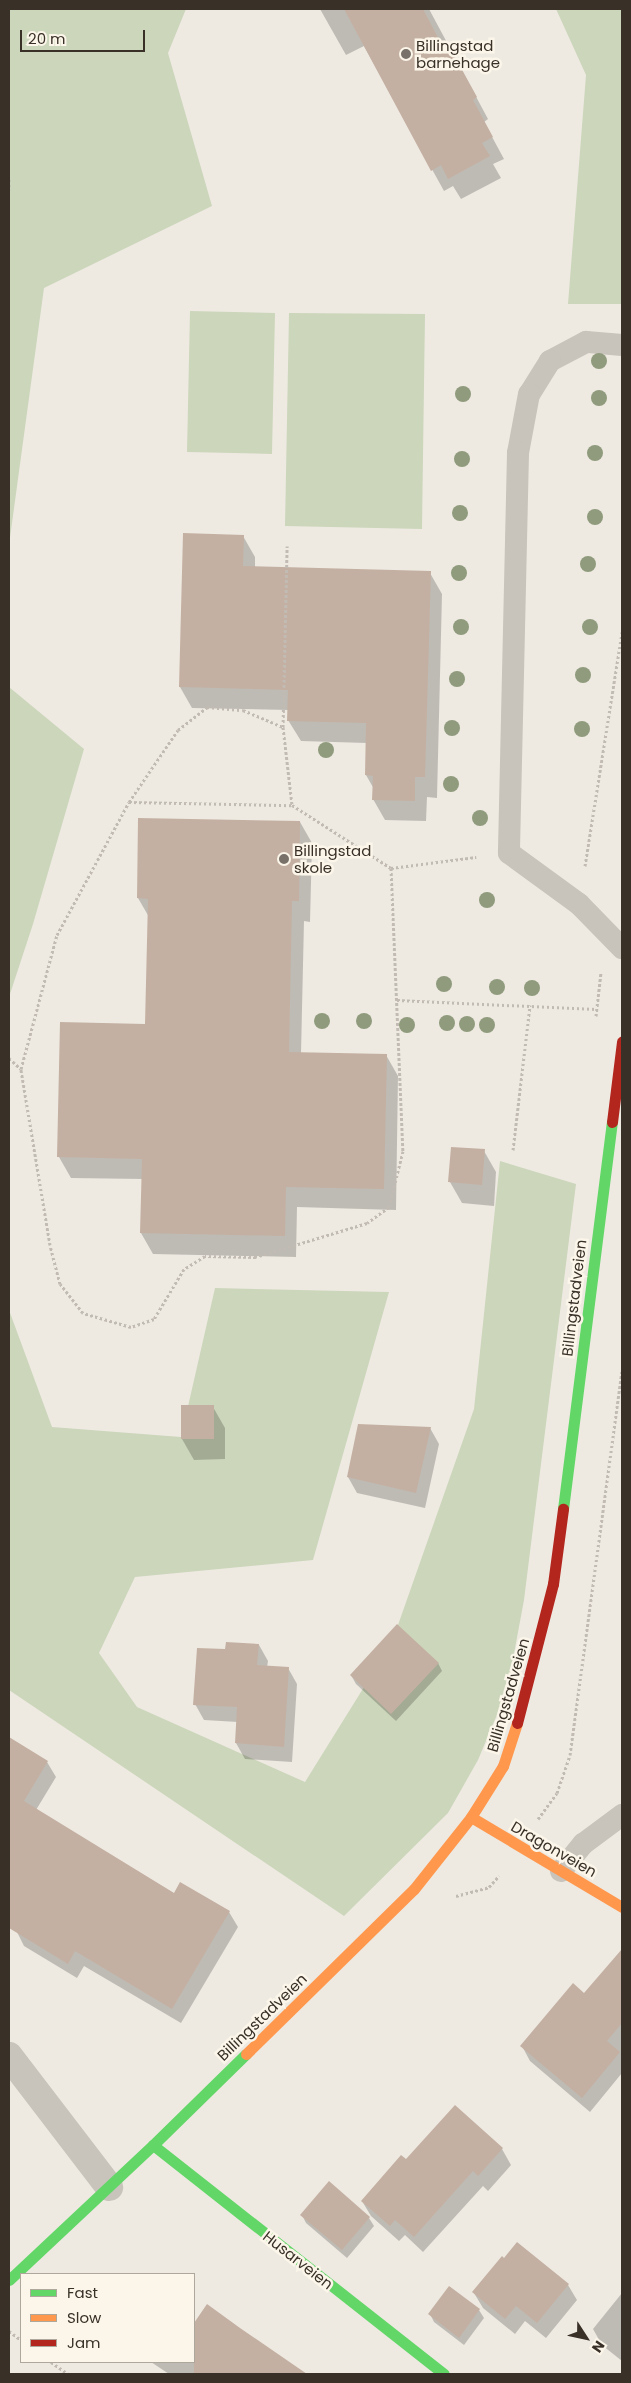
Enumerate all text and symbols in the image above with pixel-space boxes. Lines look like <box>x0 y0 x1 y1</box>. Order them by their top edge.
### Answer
scale bar <box>22 20 148 52</box>
text: 20 m <box>28 28 66 49</box>
place label: Billingstad barnehage <box>416 36 500 71</box>
marker: Billingstad barnehage <box>400 48 412 60</box>
place label: Billingstad skole <box>294 841 371 876</box>
marker: Billingstad skole <box>278 853 290 865</box>
street label: Billingstadveien <box>558 1239 590 1357</box>
street label: Billingstadveien <box>483 1636 533 1754</box>
street label: Dragonveien <box>508 1817 600 1881</box>
street label: Billingstadveien <box>213 1970 311 2064</box>
street label: Husarveien <box>259 2227 337 2293</box>
legend <box>20 2273 195 2363</box>
text: Fast <box>67 2282 98 2303</box>
text: Slow <box>67 2307 101 2328</box>
north arrow <box>561 2313 611 2363</box>
text: Jam <box>67 2332 101 2353</box>
text: N <box>587 2337 609 2357</box>

